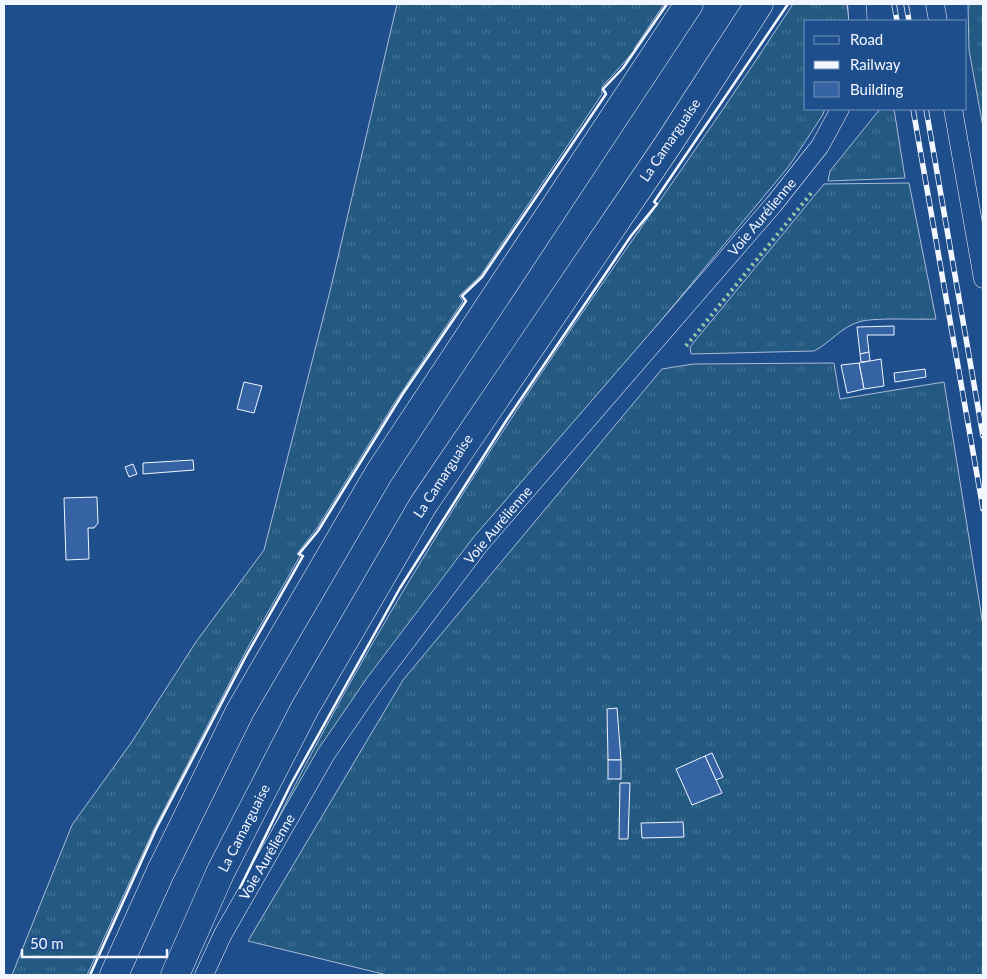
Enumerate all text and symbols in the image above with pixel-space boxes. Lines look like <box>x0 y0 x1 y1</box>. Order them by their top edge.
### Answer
legend <box>804 20 967 110</box>
text: Road <box>850 30 883 48</box>
text: Railway <box>850 55 901 73</box>
text: Building <box>850 80 903 98</box>
street label: La Camarguaise <box>636 95 704 184</box>
street label: Voie Aurélienne <box>724 174 799 259</box>
street label: La Camarguaise <box>409 431 476 521</box>
street label: Voie Aurélienne <box>460 482 535 567</box>
street label: La Camarguaise <box>214 781 273 875</box>
street label: Voie Aurélienne <box>235 811 298 903</box>
scale bar <box>22 926 168 958</box>
text: 50 m <box>30 934 64 952</box>

